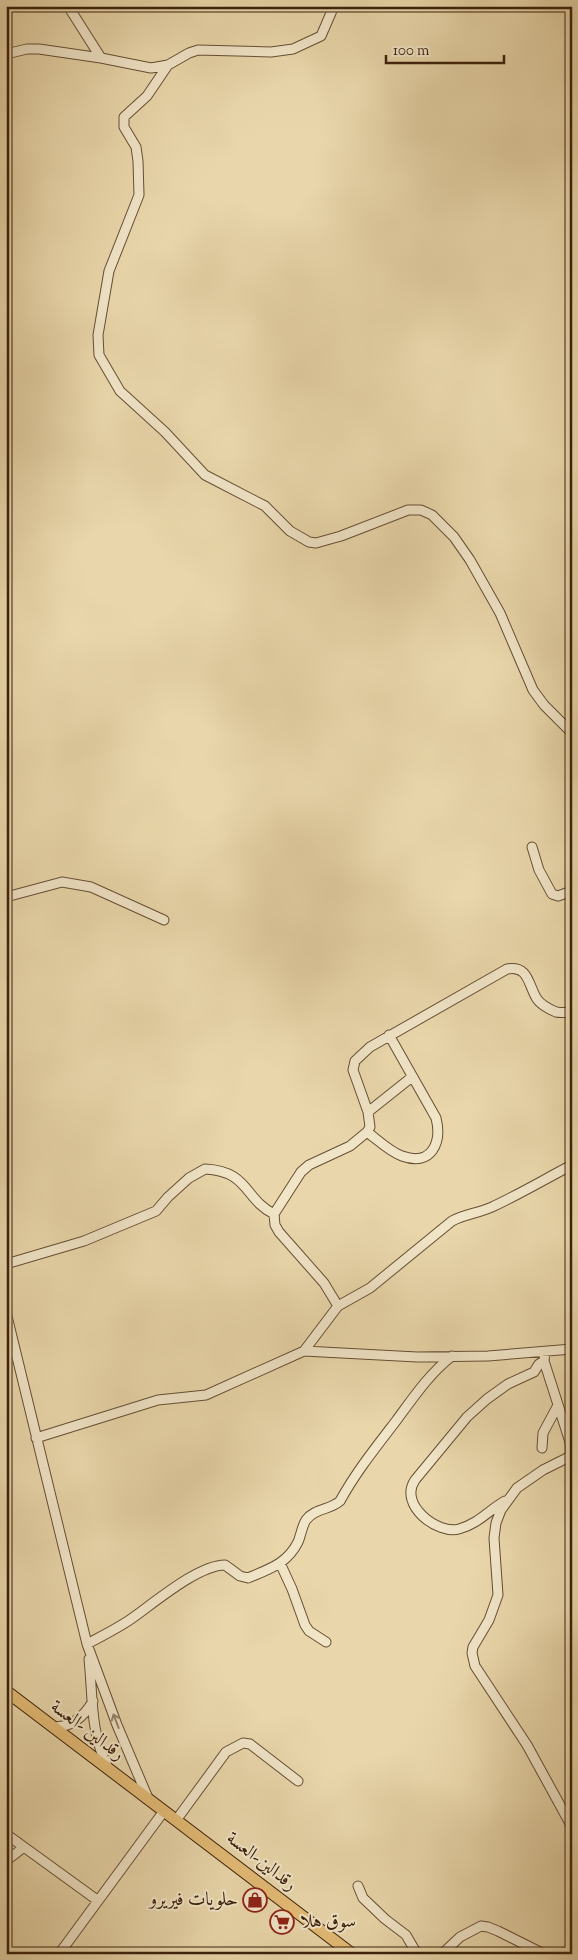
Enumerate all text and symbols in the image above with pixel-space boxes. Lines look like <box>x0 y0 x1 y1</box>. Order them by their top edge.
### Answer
scale bar <box>386 32 503 64</box>
text: 100 m <box>393 41 430 62</box>
street label: رقدالين -العسة <box>44 1694 130 1768</box>
one-way arrow <box>111 1713 120 1729</box>
street label: رقدالين-العسة <box>220 1826 302 1898</box>
place label: حلويات فيريرو <box>147 1887 238 1914</box>
shop icon: حلويات فيريرو <box>242 1887 268 1913</box>
supermarket icon: سوق هلا <box>269 1909 295 1935</box>
place label: سوق هلا <box>300 1909 356 1936</box>

